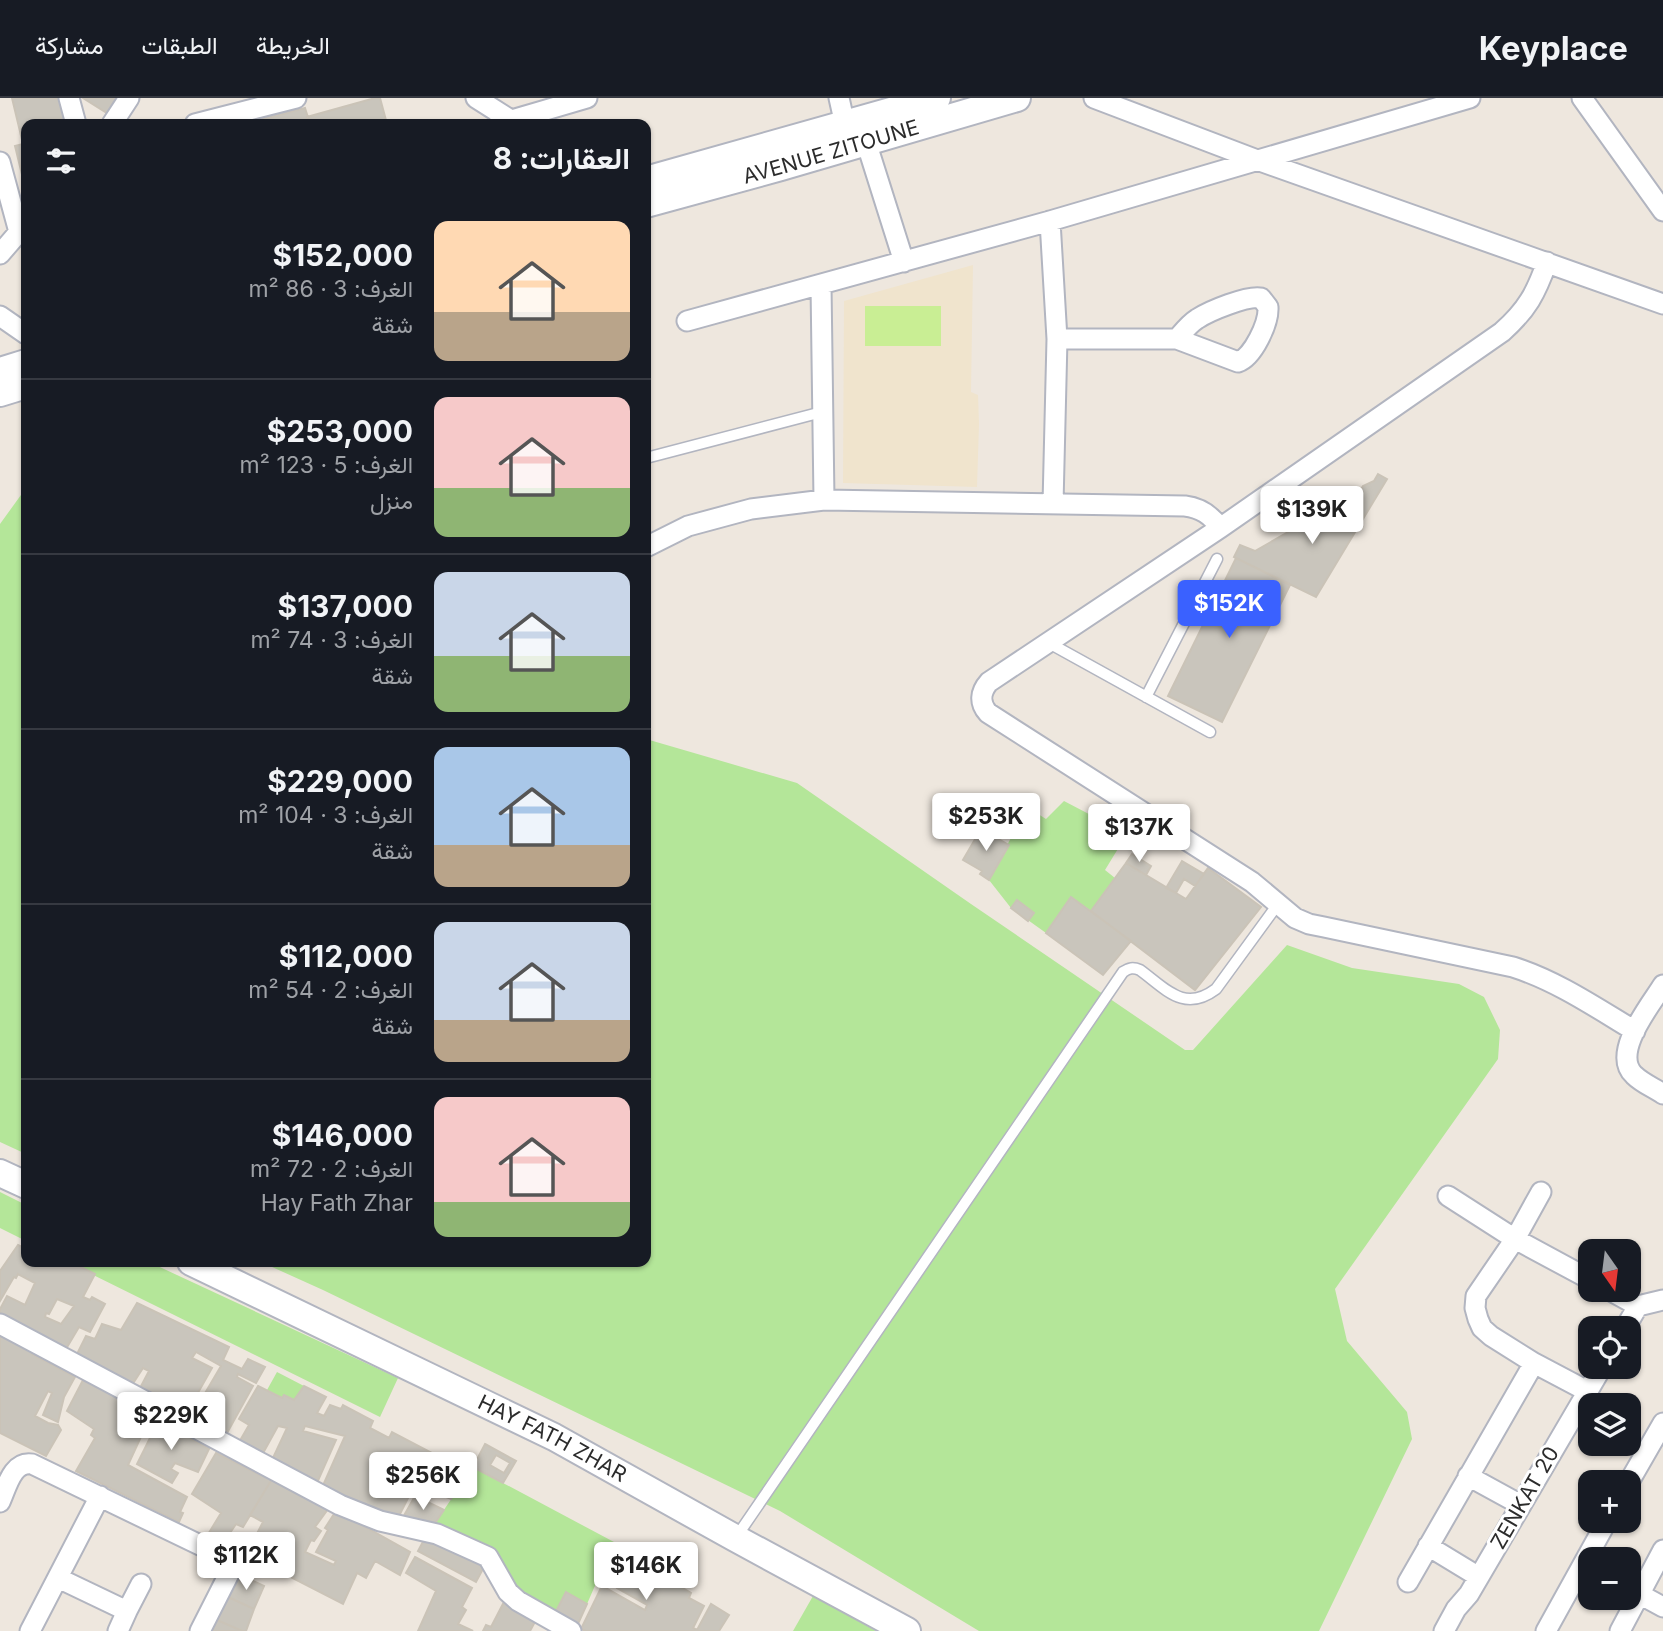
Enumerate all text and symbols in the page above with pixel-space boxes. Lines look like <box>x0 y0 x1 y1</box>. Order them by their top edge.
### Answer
text: Keyplace <box>1479 28 1628 68</box>
text: مشاركة <box>35 31 103 60</box>
text: الطبقات <box>141 31 218 60</box>
text: الخريطة <box>256 31 330 60</box>
street label: AVENUE ZITOUNE <box>740 114 922 189</box>
text: العقارات: 8 <box>493 140 630 176</box>
icon: filters <box>42 142 80 180</box>
text: $152,000 <box>273 237 413 273</box>
icon: home <box>490 249 574 333</box>
text: الغرف: 3 · 86 m² <box>248 275 413 303</box>
text: شقة <box>371 311 413 339</box>
text: $253,000 <box>267 413 413 449</box>
icon: home <box>490 425 574 509</box>
text: الغرف: 5 · 123 m² <box>240 451 413 479</box>
pin: $139K <box>1263 486 1361 546</box>
text: منزل <box>370 487 413 515</box>
text: $139K <box>1276 495 1348 523</box>
pin: $152K <box>1180 580 1278 640</box>
text: $137,000 <box>278 588 413 624</box>
text: $152K <box>1194 589 1264 617</box>
icon: home <box>490 600 574 684</box>
text: الغرف: 3 · 74 m² <box>250 626 413 654</box>
text: شقة <box>371 662 413 690</box>
text: $229,000 <box>267 763 413 799</box>
icon: home <box>490 775 574 859</box>
pin: $253K <box>937 794 1035 853</box>
text: الغرف: 3 · 104 m² <box>238 801 413 829</box>
text: $253K <box>948 802 1024 830</box>
pin: $137K <box>1090 804 1188 864</box>
text: $137K <box>1104 813 1174 841</box>
text: شقة <box>371 837 413 865</box>
text: $112,000 <box>279 938 413 974</box>
icon: home <box>490 950 574 1034</box>
text: الغرف: 2 · 54 m² <box>248 976 413 1004</box>
text: شقة <box>371 1012 413 1040</box>
text: $146,000 <box>272 1117 413 1153</box>
icon: home <box>490 1125 574 1209</box>
text: الغرف: 2 · 72 m² <box>250 1155 413 1183</box>
text: Hay Fath Zhar <box>261 1189 413 1217</box>
north arrow <box>1578 1239 1642 1302</box>
map controls <box>1578 1239 1641 1610</box>
button: locate <box>1578 1316 1641 1379</box>
street label: HAY FATH ZHAR <box>474 1389 631 1487</box>
pin: $229K <box>122 1392 220 1452</box>
button: layers <box>1578 1393 1641 1456</box>
text: $229K <box>133 1401 209 1429</box>
street label: ZENKAT 20 <box>1485 1442 1564 1553</box>
pin: $256K <box>374 1452 472 1512</box>
text: $256K <box>385 1461 461 1489</box>
button: + <box>1578 1470 1641 1533</box>
pin: $112K <box>197 1532 295 1592</box>
text: $112K <box>213 1541 279 1569</box>
pin: $146K <box>597 1542 695 1602</box>
button: − <box>1578 1547 1641 1610</box>
text: $146K <box>610 1551 682 1579</box>

